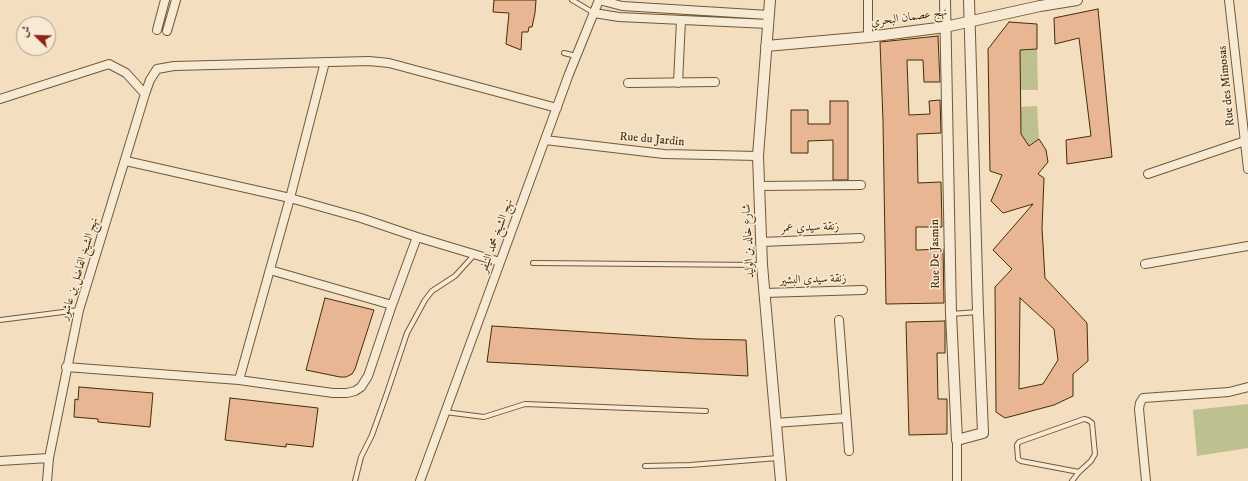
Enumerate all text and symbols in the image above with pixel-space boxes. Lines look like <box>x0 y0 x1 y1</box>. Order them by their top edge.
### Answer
street label: نهج عصمان البحري <box>870 6 948 30</box>
north arrow <box>16 16 56 56</box>
text: ش <box>17 24 34 39</box>
street label: Rue des Mimosas <box>1216 45 1238 127</box>
street label: Rue du Jardin <box>619 130 685 150</box>
street label: نهج الشيخ محمد النيفر <box>477 197 517 275</box>
street label: شارع خالد بن الوليد <box>740 203 758 279</box>
street label: نهج الشيخ الفاضل بن عاشور <box>58 216 102 322</box>
street label: Rue De Jasmin <box>928 219 944 289</box>
street label: زنقة سيدي عمر <box>781 220 839 236</box>
street label: زنقة سيدي البشير <box>779 272 847 288</box>

